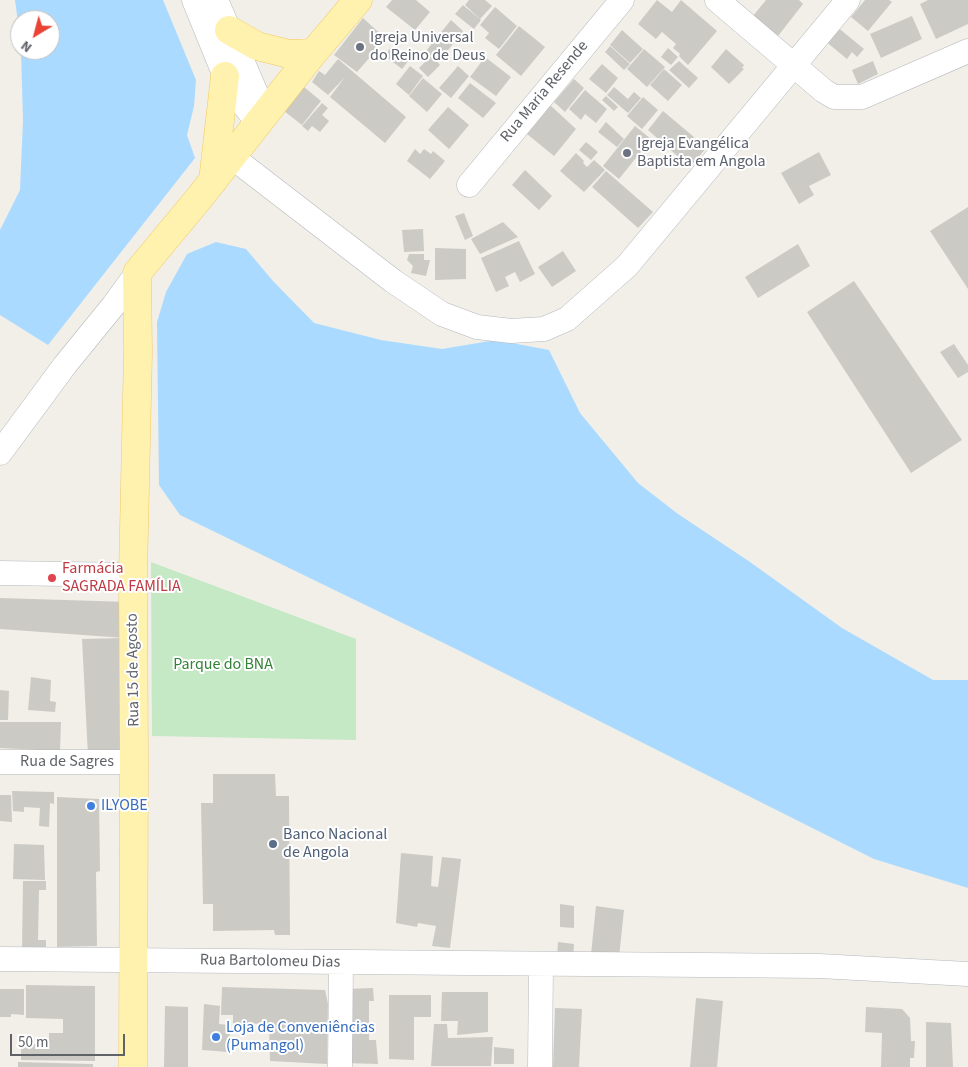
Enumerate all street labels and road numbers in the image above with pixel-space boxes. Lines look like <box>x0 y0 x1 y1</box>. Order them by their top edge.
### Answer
street label: Rua Maria Resende <box>497 37 593 147</box>
street label: Rua 15 de Agosto <box>123 613 145 727</box>
street label: Rua de Sagres <box>20 752 114 772</box>
street label: Rua Bartolomeu Dias <box>200 951 340 973</box>

